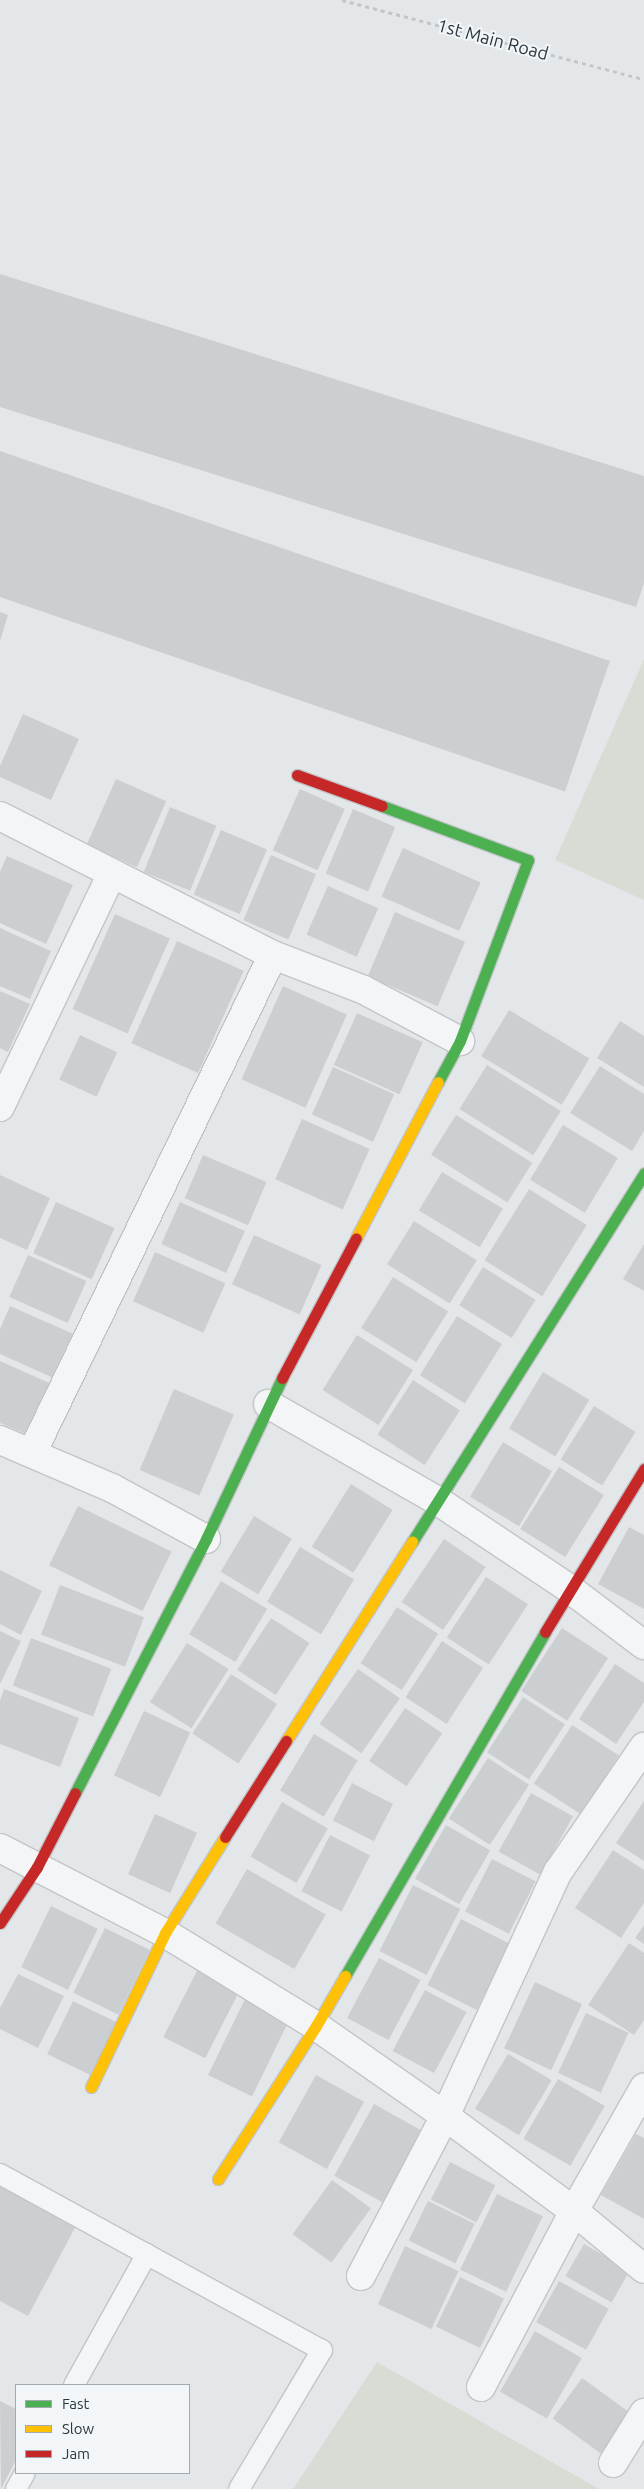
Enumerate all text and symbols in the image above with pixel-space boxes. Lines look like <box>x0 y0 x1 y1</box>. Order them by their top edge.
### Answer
street label: 1st Main Road <box>435 14 551 64</box>
legend <box>15 2384 190 2474</box>
text: Fast <box>62 2395 89 2412</box>
text: Slow <box>62 2420 94 2437</box>
text: Jam <box>62 2445 90 2462</box>

